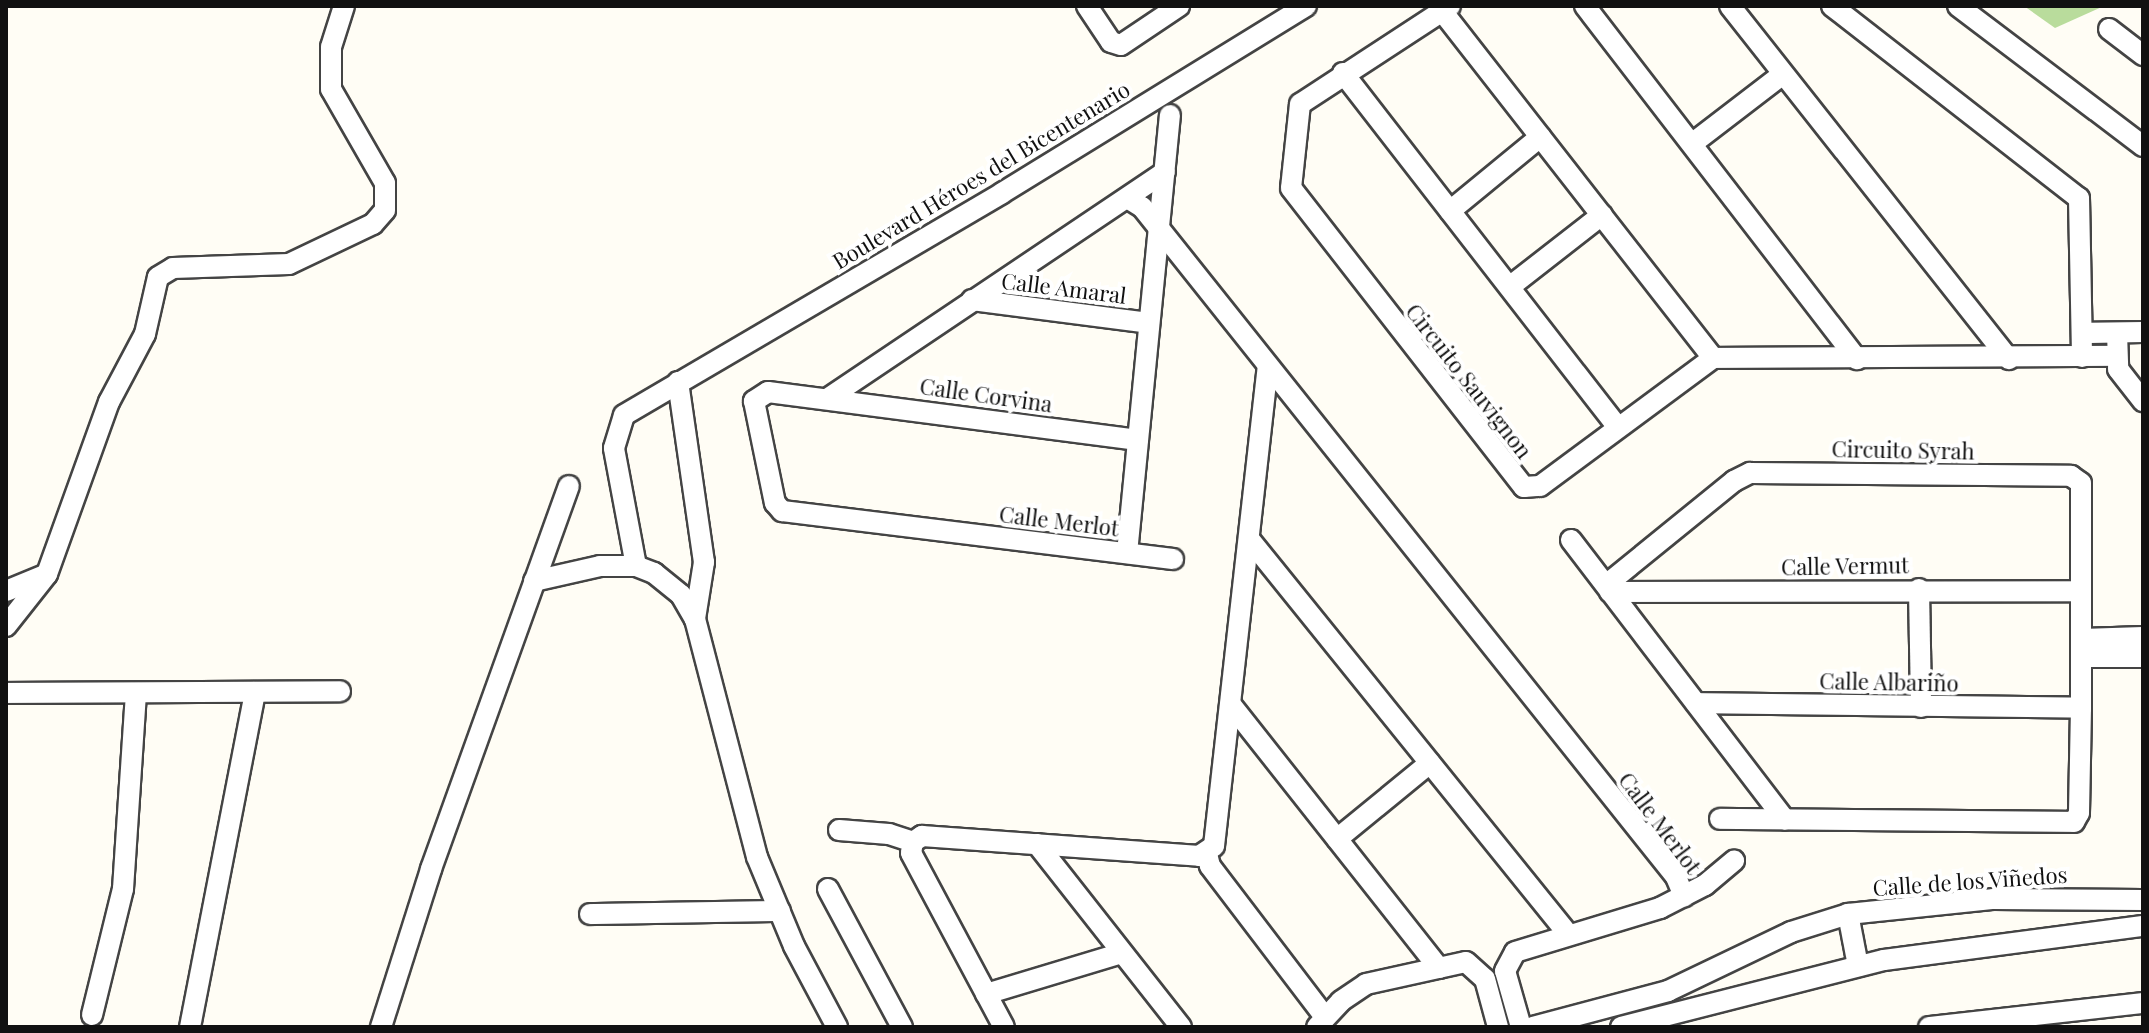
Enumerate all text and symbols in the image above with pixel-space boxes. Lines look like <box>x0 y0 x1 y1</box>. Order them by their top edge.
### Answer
street label: Boulevard Héroes del Bicentenario <box>828 76 1134 274</box>
street label: Calle Amaral <box>1000 267 1128 309</box>
street label: Circuito Sauvignon <box>1400 298 1538 464</box>
street label: Calle Corvina <box>918 373 1054 417</box>
street label: Circuito Syrah <box>1831 436 1975 464</box>
street label: Calle Merlot <box>998 501 1120 541</box>
street label: Calle Vermut <box>1780 552 1910 580</box>
street label: Calle Albariño <box>1819 668 1959 696</box>
street label: Calle Merlot <box>1613 767 1707 879</box>
street label: Calle de los Viñedos <box>1871 861 2069 901</box>

